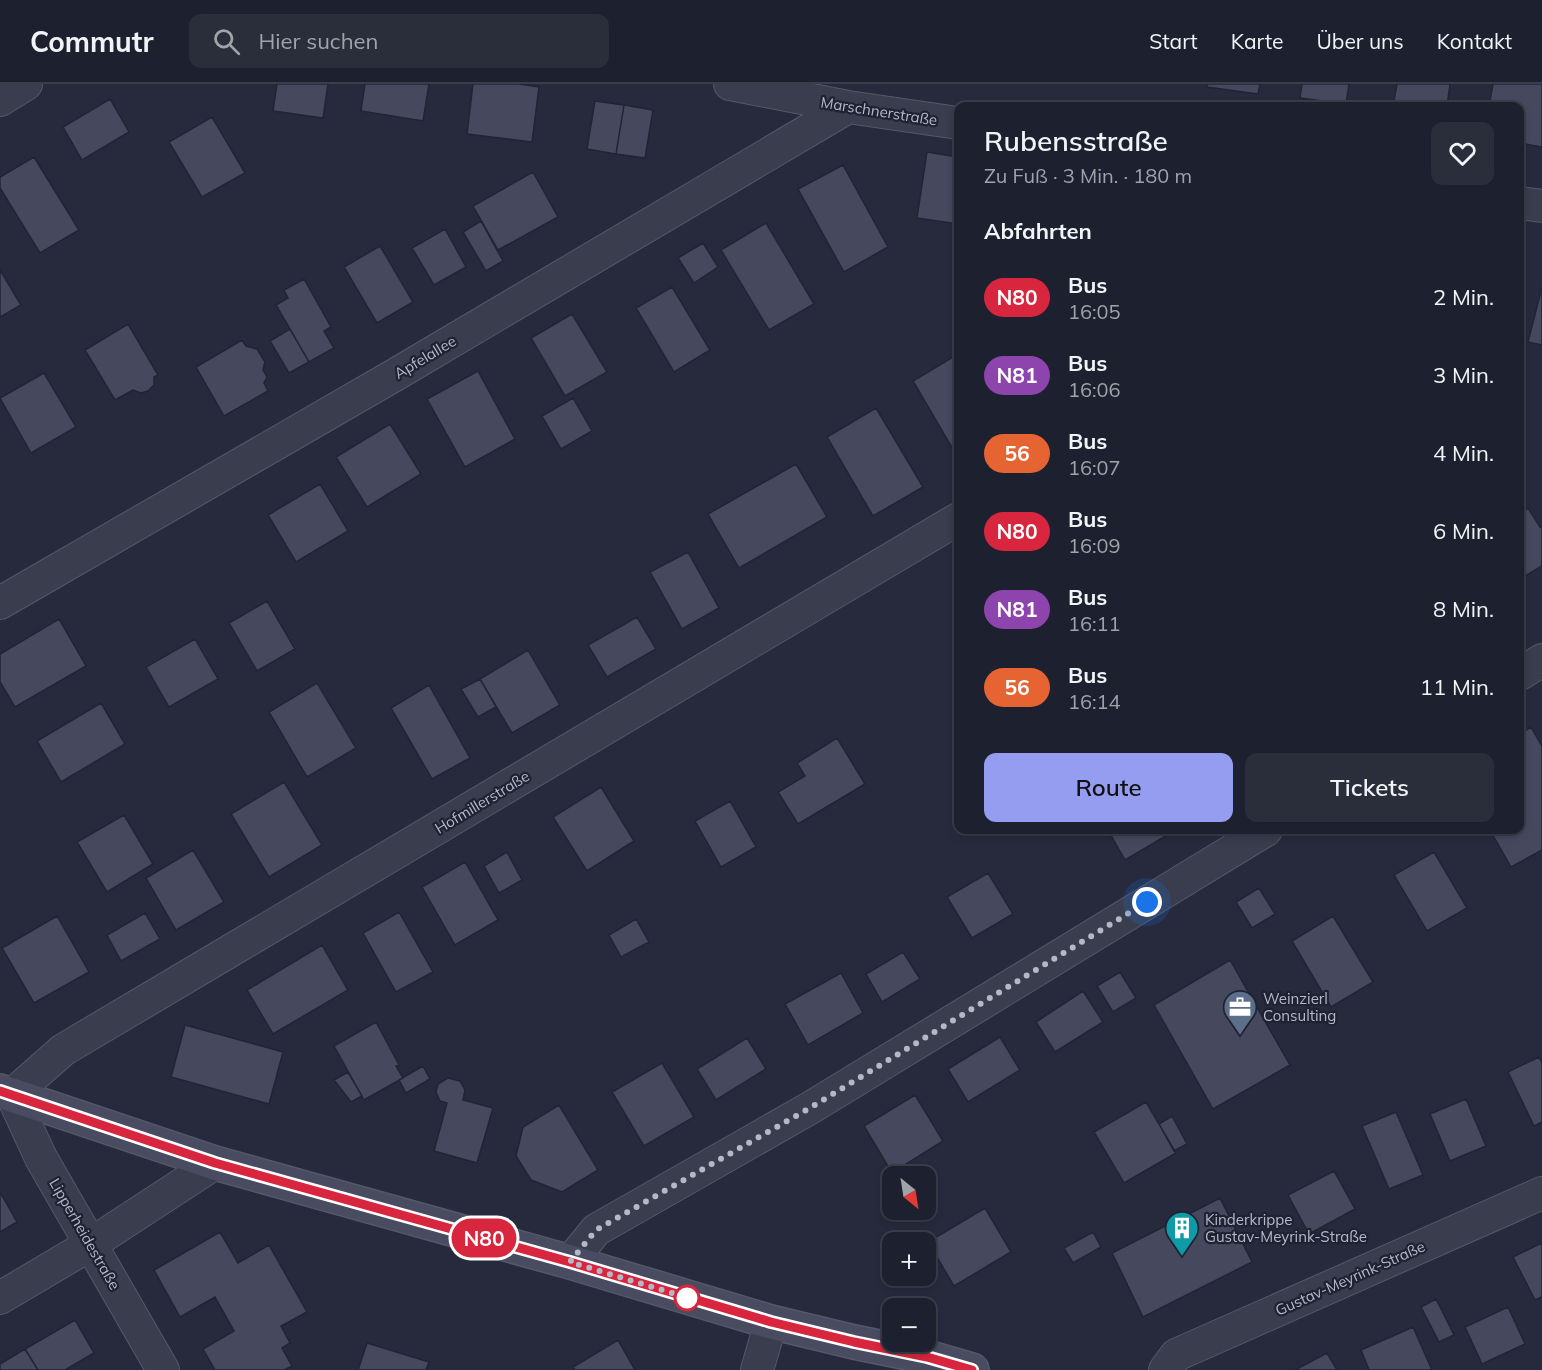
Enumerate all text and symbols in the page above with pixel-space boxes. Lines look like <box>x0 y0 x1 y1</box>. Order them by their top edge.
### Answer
search box <box>189 14 609 68</box>
text: Commutr <box>30 24 153 59</box>
icon: search <box>210 25 243 58</box>
text: Hier suchen <box>258 27 378 55</box>
text: Start <box>1149 28 1198 54</box>
text: Karte <box>1231 28 1283 54</box>
text: Über uns <box>1316 28 1404 54</box>
text: Kontakt <box>1437 28 1512 54</box>
street label: Marschnerstraße <box>819 92 939 130</box>
button: heart <box>1431 122 1494 185</box>
text: Rubensstraße <box>984 123 1168 158</box>
text: Zu Fuß · 3 Min. · 180 m <box>984 163 1192 188</box>
text: Abfahrten <box>984 217 1092 245</box>
text: Bus <box>1068 271 1107 299</box>
text: 2 Min. <box>1433 283 1494 311</box>
text: N80 <box>996 284 1038 310</box>
text: 16:05 <box>1068 299 1121 324</box>
street label: Apfelallee <box>391 331 459 383</box>
text: Bus <box>1068 349 1107 377</box>
text: 3 Min. <box>1433 361 1494 389</box>
text: N81 <box>996 362 1038 388</box>
text: 16:06 <box>1068 377 1121 402</box>
text: Bus <box>1068 427 1107 455</box>
text: 4 Min. <box>1433 439 1494 467</box>
text: 56 <box>1004 440 1030 466</box>
text: 16:07 <box>1068 455 1121 480</box>
text: Bus <box>1068 505 1107 533</box>
text: 6 Min. <box>1433 517 1494 545</box>
text: N80 <box>996 518 1038 544</box>
text: 16:09 <box>1068 533 1121 558</box>
text: Bus <box>1068 583 1107 611</box>
text: 8 Min. <box>1433 595 1494 623</box>
text: N81 <box>996 596 1038 622</box>
text: 16:11 <box>1068 611 1121 636</box>
text: Bus <box>1068 661 1107 689</box>
text: 11 Min. <box>1420 673 1494 701</box>
text: 56 <box>1004 674 1030 700</box>
text: 16:14 <box>1068 689 1121 714</box>
button: Route <box>984 753 1233 822</box>
button: Tickets <box>1245 753 1494 822</box>
street label: Hofmillerstraße <box>431 766 533 838</box>
your location <box>1132 887 1162 917</box>
office icon: Weinzierl Consulting <box>1222 989 1258 1036</box>
place label: Weinzierl Consulting <box>1263 989 1336 1025</box>
north arrow <box>882 1166 936 1220</box>
map controls <box>882 1166 936 1352</box>
street label: Lipperheidestraße <box>45 1175 125 1293</box>
building icon: Kinderkrippe Gustav-Meyrink-Straße <box>1164 1210 1200 1257</box>
place label: Kinderkrippe Gustav-Meyrink-Straße <box>1205 1210 1367 1246</box>
line badge: N80 <box>450 1218 518 1258</box>
text: N80 <box>463 1225 505 1251</box>
button: + <box>882 1232 936 1286</box>
street label: Gustav-Meyrink-Straße <box>1272 1236 1428 1320</box>
unlabelled marker <box>674 1285 700 1311</box>
button: − <box>882 1298 936 1352</box>

